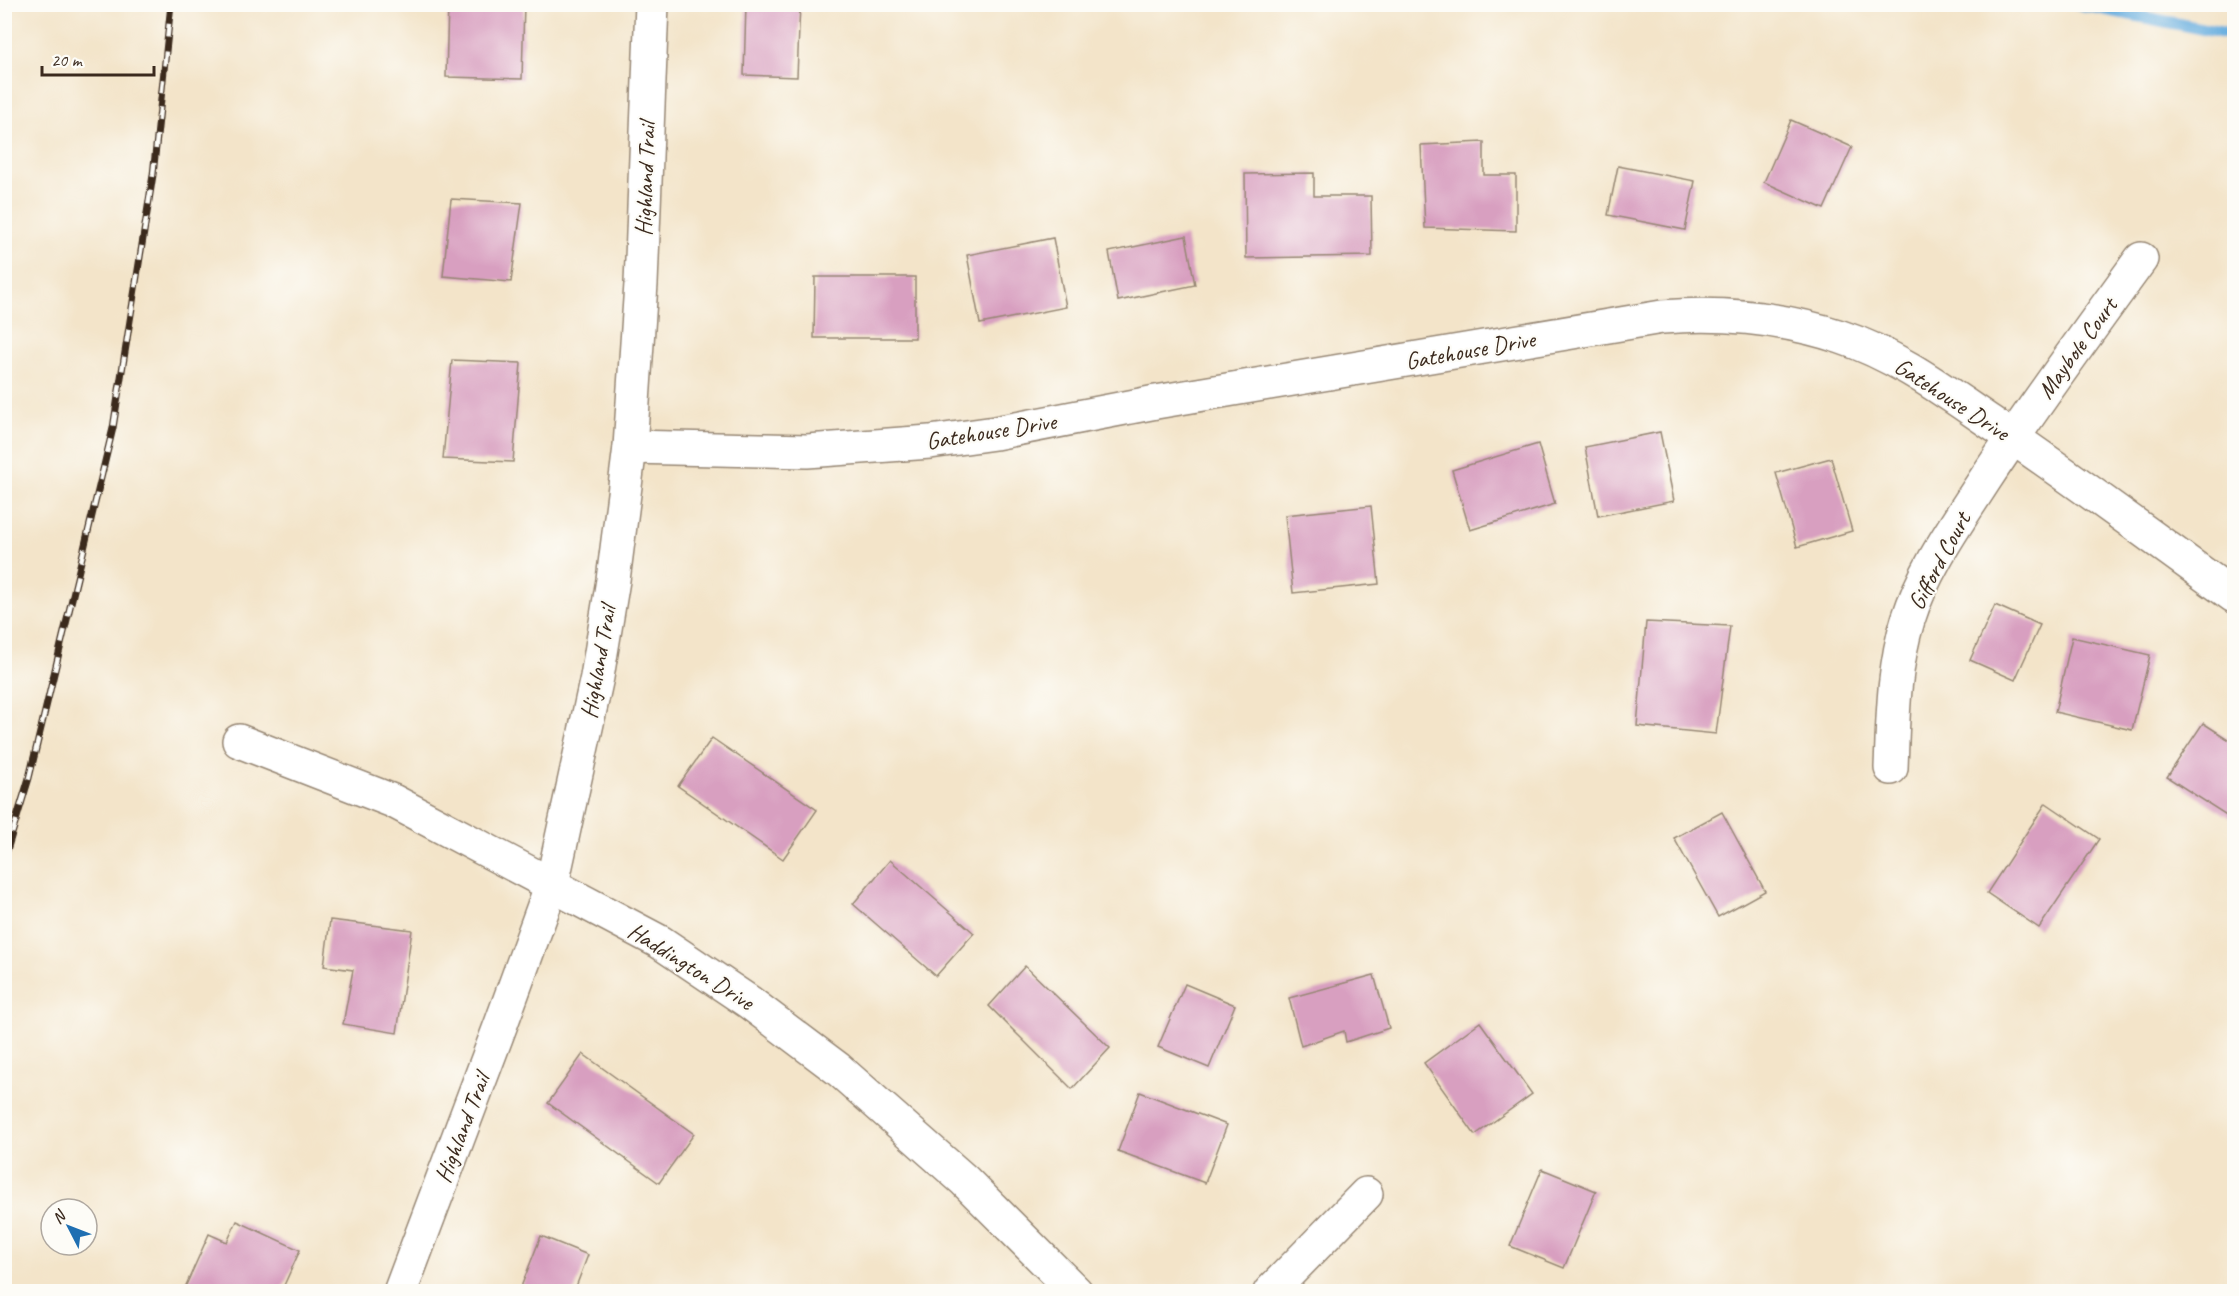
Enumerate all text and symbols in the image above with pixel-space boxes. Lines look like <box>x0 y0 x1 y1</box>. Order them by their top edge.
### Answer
scale bar <box>42 39 154 77</box>
text: 20 m <box>51 49 84 71</box>
street label: Highland Trail <box>628 117 662 237</box>
street label: Maybole Court <box>2030 290 2125 404</box>
street label: Gatehouse Drive <box>1403 323 1539 376</box>
street label: Gatehouse Drive <box>1889 351 2017 448</box>
street label: Gatehouse Drive <box>924 406 1060 456</box>
street label: Gifford Court <box>1901 505 1978 615</box>
street label: Highland Trail <box>573 599 623 721</box>
street label: Haddington Drive <box>622 915 761 1018</box>
street label: Highland Trail <box>428 1066 498 1187</box>
north arrow <box>39 1197 99 1257</box>
text: N <box>48 1205 71 1228</box>

